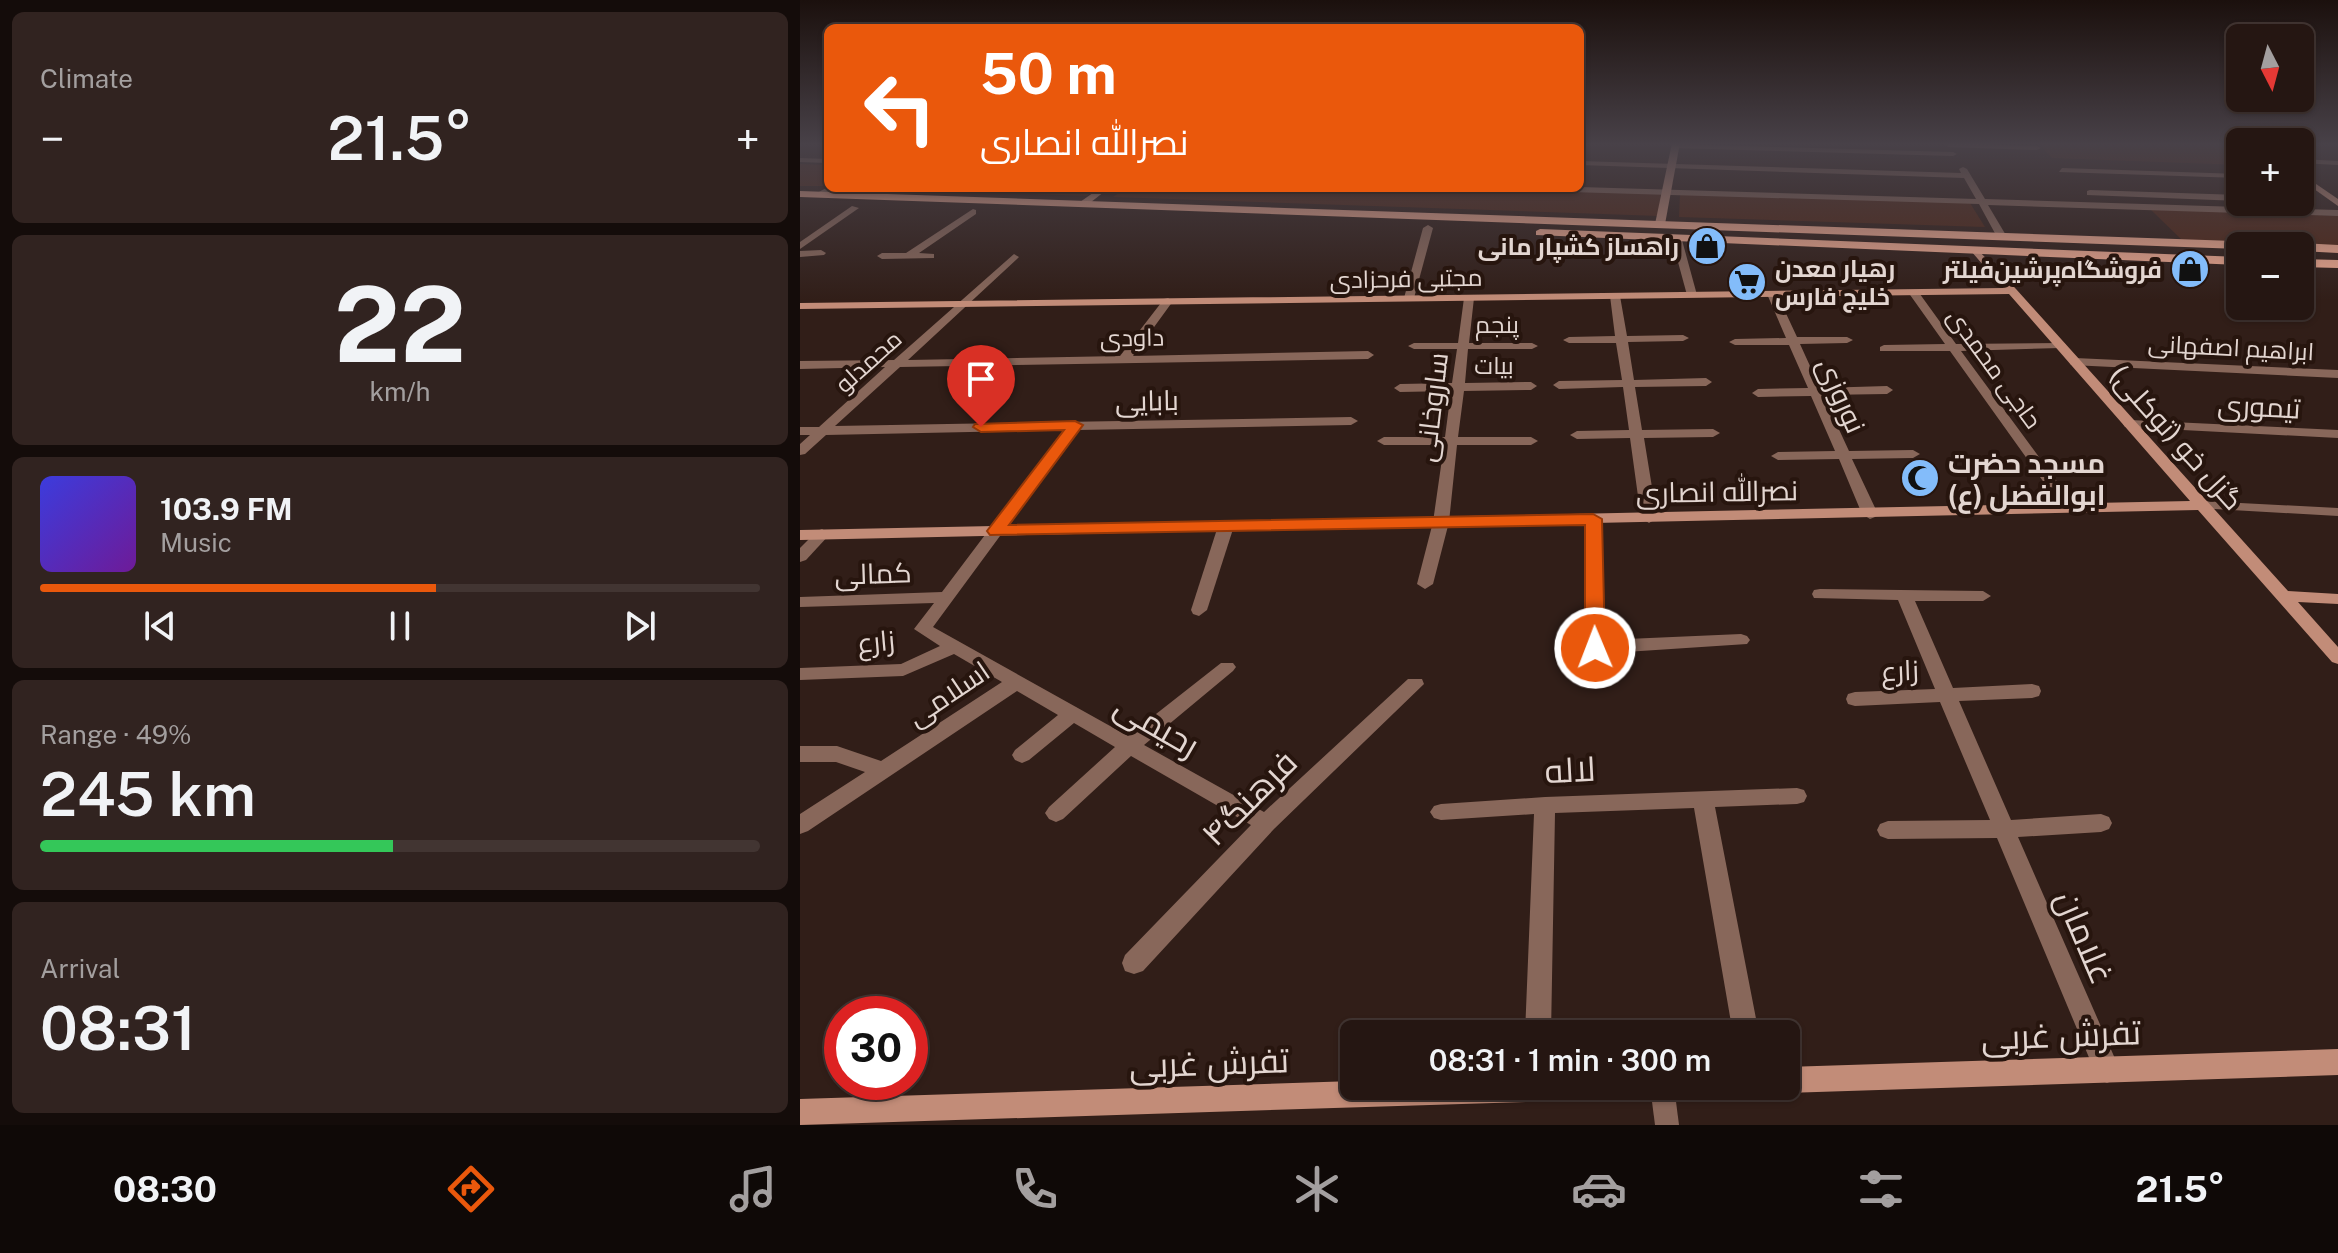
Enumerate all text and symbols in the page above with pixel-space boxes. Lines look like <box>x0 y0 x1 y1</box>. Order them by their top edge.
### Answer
north arrow <box>2226 24 2314 112</box>
map controls <box>2226 24 2314 320</box>
text: 50 m <box>980 41 1117 107</box>
icon: left <box>848 56 952 160</box>
text: Climate <box>40 63 133 94</box>
text: 21.5° <box>328 103 472 174</box>
text: − <box>40 113 64 165</box>
text: + <box>736 113 760 165</box>
text: نصرالله انصاری <box>980 121 1189 163</box>
button: + <box>2226 128 2314 216</box>
shop icon: راهساز کشپار مانی <box>1686 225 1728 267</box>
place label: راهساز کشپار مانی <box>1478 232 1679 263</box>
button: − <box>2226 232 2314 320</box>
shop icon: فروشگاه‌پرشین‌فیلتر <box>2169 248 2211 290</box>
place label: رهیار معدن خلیج فارس <box>1775 254 1895 313</box>
place label: فروشگاه‌پرشین‌فیلتر <box>1942 255 2162 287</box>
supermarket icon: رهیار معدن خلیج فارس <box>1726 261 1768 303</box>
text: 22 <box>334 263 466 385</box>
street label: مجتبی فرحزادی <box>1329 263 1483 294</box>
street label: حاجی محمدی <box>1941 303 2048 434</box>
street label: پنجم <box>1475 310 1519 341</box>
street label: داودی <box>1100 322 1164 353</box>
street label: محمدلو <box>829 324 907 398</box>
street label: ابراهیم اصفهانی <box>2147 329 2315 368</box>
pin <box>947 345 1015 427</box>
street label: ساروخانی <box>1408 350 1455 464</box>
street label: بیات <box>1474 351 1514 379</box>
street label: نوروزی <box>1810 352 1873 438</box>
icon: arrive <box>959 357 1003 401</box>
street label: گزل خو (توکلی) <box>2103 358 2250 517</box>
text: km/h <box>369 376 431 407</box>
street label: بابایی <box>1115 383 1179 418</box>
street label: تیموری <box>2217 387 2302 426</box>
place label: مسجد حضرت ابوالفضل (ع) <box>1948 446 2105 514</box>
mosque icon: مسجد حضرت ابوالفضل (ع) <box>1899 457 1941 499</box>
street label: نصرالله انصاری <box>1636 472 1798 510</box>
text: 103.9 FM <box>160 491 293 527</box>
text: Music <box>160 527 232 558</box>
street label: کمالی <box>834 555 912 592</box>
icon: previous <box>138 604 182 648</box>
icon: pause <box>378 604 422 648</box>
icon: next <box>618 604 662 648</box>
position arrow <box>1553 606 1637 690</box>
street label: زارع <box>856 623 896 662</box>
street label: زارع <box>1881 653 1920 690</box>
street label: اسلامی <box>901 654 996 733</box>
street label: رحیمی <box>1107 685 1206 766</box>
text: Range · 49% <box>40 719 192 750</box>
street label: فرهنگ۴ <box>1193 742 1305 854</box>
street label: لاله <box>1544 749 1596 791</box>
text: 245 km <box>40 759 256 830</box>
street label: غلامان <box>2048 884 2122 990</box>
text: Arrival <box>40 953 120 984</box>
text: 08:31 <box>40 993 196 1064</box>
speed limit sign: 30 <box>824 996 928 1100</box>
street label: تفرش غربی <box>1980 1012 2142 1059</box>
street label: تفرش غربی <box>1128 1040 1290 1087</box>
text: 08:31 · 1 min · 300 m <box>1429 1042 1711 1078</box>
icon: directions <box>443 1161 499 1217</box>
icon: music <box>725 1161 781 1217</box>
icon: phone <box>1007 1161 1063 1217</box>
icon: climate <box>1289 1161 1345 1217</box>
icon: car <box>1571 1161 1627 1217</box>
icon: filters <box>1853 1161 1909 1217</box>
text: 08:30 <box>113 1168 217 1210</box>
text: 21.5° <box>2136 1168 2225 1210</box>

